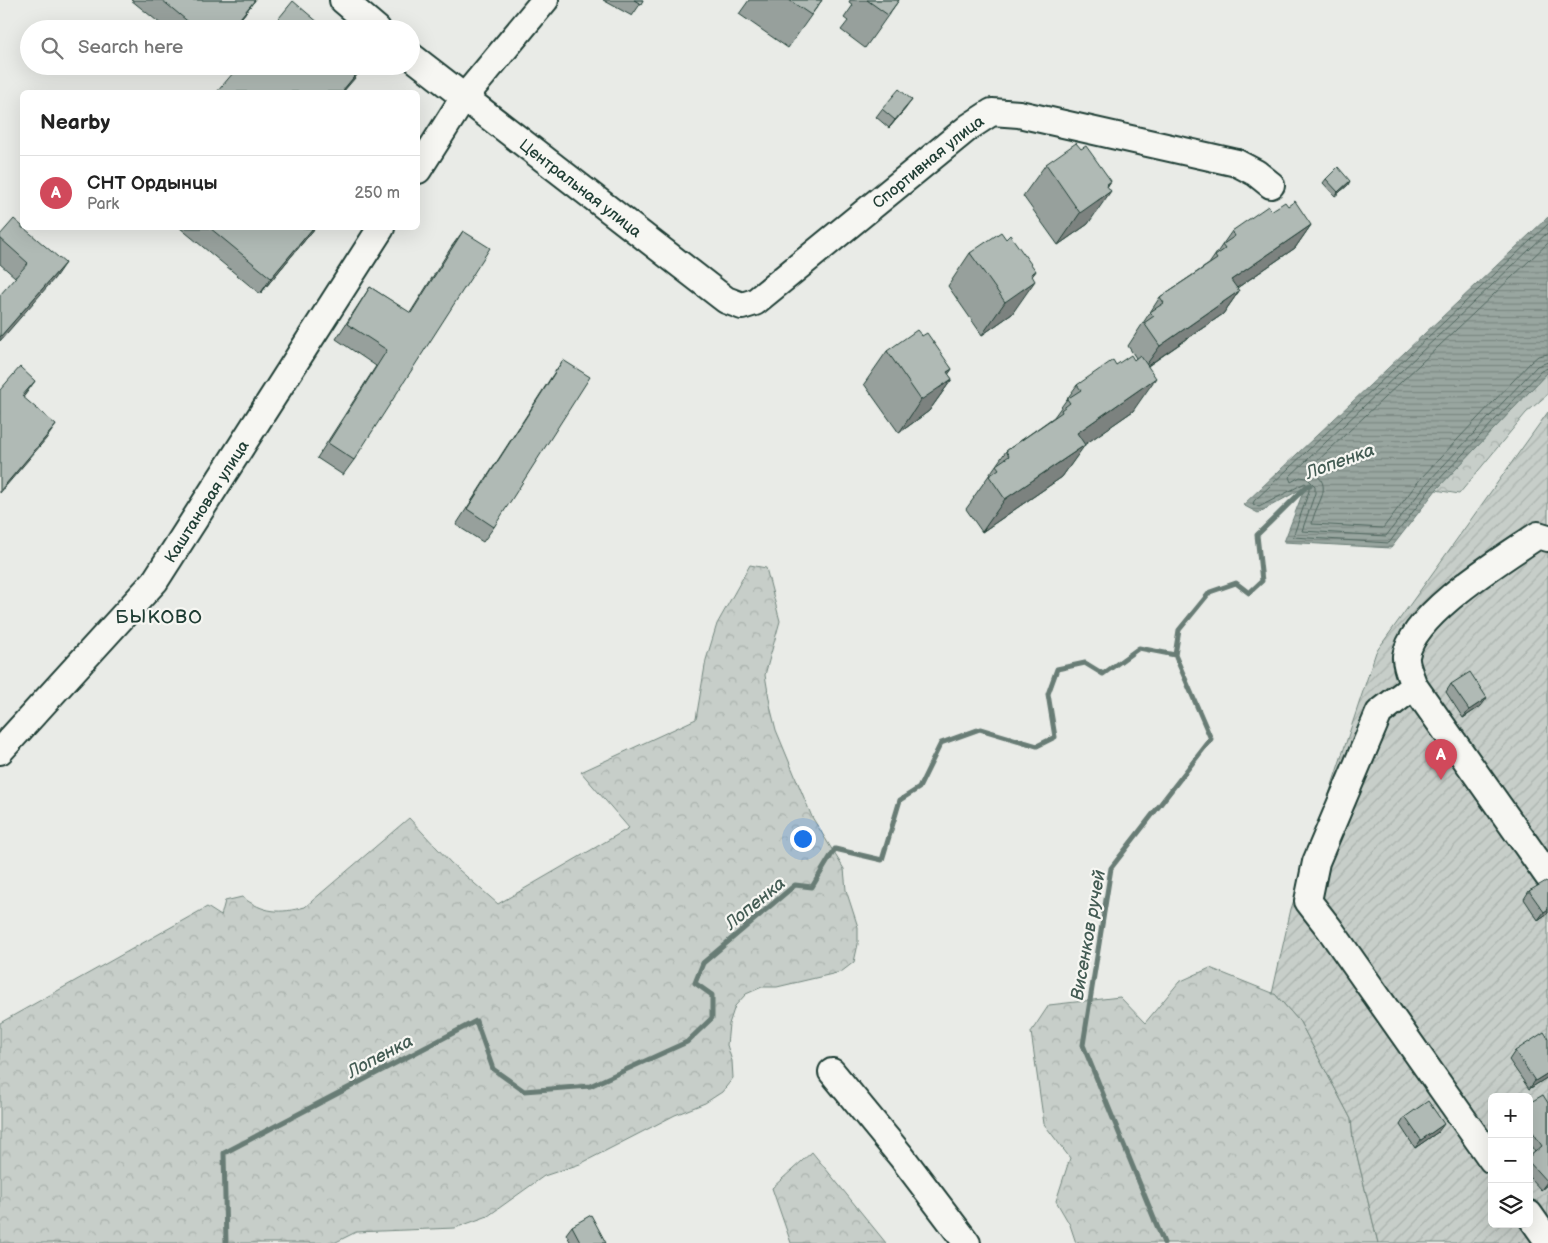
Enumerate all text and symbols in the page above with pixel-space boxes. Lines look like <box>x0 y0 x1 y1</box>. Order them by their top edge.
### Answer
search box <box>20 20 420 75</box>
icon: search <box>38 34 66 62</box>
text: Search here <box>78 36 183 59</box>
text: Nearby <box>40 110 110 135</box>
street label: Спортивная улица <box>869 112 988 213</box>
street label: Центральная улица <box>515 136 645 242</box>
text: СНТ Ордынцы <box>87 172 218 195</box>
text: A <box>51 184 61 203</box>
text: 250 m <box>354 184 400 203</box>
text: Park <box>87 195 119 214</box>
street label: Каштановая улица <box>161 437 254 567</box>
water label: Лопенка <box>1302 439 1377 484</box>
district label: БЫКОВО <box>115 606 203 629</box>
pin: A <box>1425 739 1457 780</box>
your location <box>790 826 816 852</box>
water label: Висенков ручей <box>1067 868 1110 1002</box>
water label: Лопенка <box>720 873 790 935</box>
water label: Лопенка <box>343 1030 417 1083</box>
map controls <box>1488 1093 1533 1228</box>
button: + <box>1488 1093 1533 1138</box>
button: − <box>1488 1138 1533 1183</box>
button: layers <box>1488 1183 1533 1228</box>

